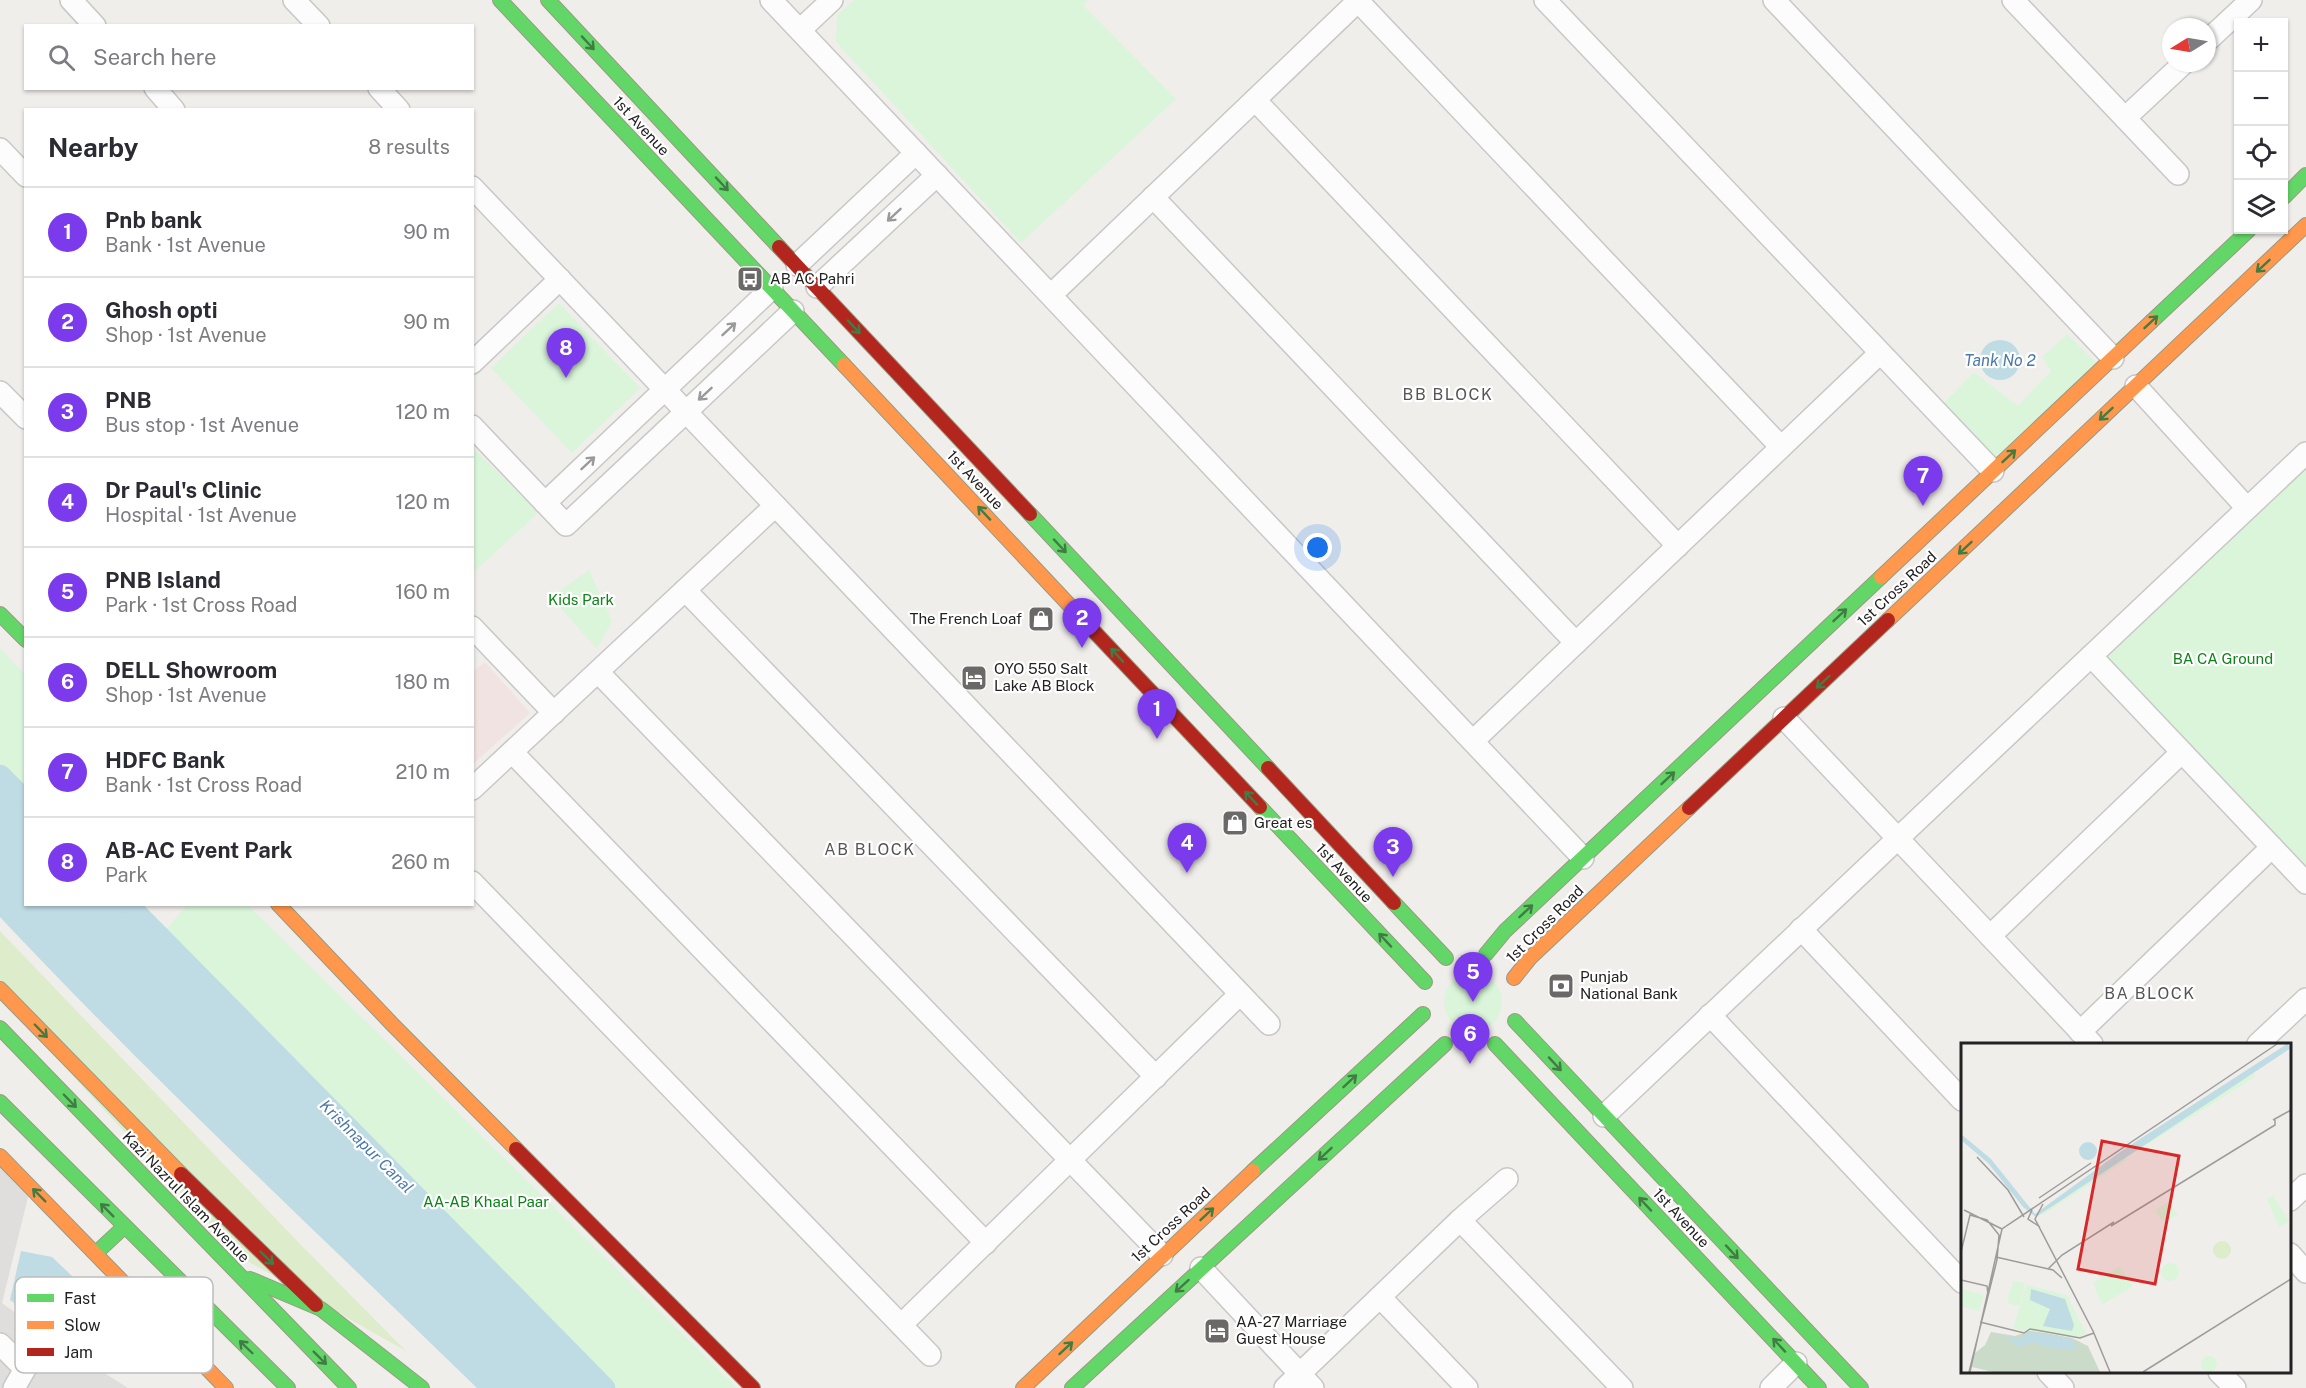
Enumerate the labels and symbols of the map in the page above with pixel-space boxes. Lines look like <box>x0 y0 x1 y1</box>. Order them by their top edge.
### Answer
north arrow <box>2162 18 2216 72</box>
one-way arrow <box>581 35 595 50</box>
street label: 1st Avenue <box>610 93 673 159</box>
one-way arrow <box>714 177 729 192</box>
one-way arrow <box>887 208 902 222</box>
one-way arrow <box>2256 258 2271 273</box>
bus stop icon: AB AC Pahri <box>735 264 765 294</box>
place label: AB AC Pahri <box>770 270 854 287</box>
one-way arrow <box>2143 315 2158 329</box>
one-way arrow <box>847 319 861 334</box>
one-way arrow <box>722 322 737 336</box>
pin: 8 <box>546 328 586 378</box>
water label: Tank No 2 <box>1964 351 2036 370</box>
district label: BB BLOCK <box>1403 385 1493 404</box>
one-way arrow <box>698 387 713 401</box>
one-way arrow <box>2099 407 2114 421</box>
street label: 1st Avenue <box>944 447 1007 513</box>
one-way arrow <box>2001 449 2016 463</box>
one-way arrow <box>580 456 595 470</box>
pin: 7 <box>1904 456 1942 506</box>
one-way arrow <box>977 506 991 521</box>
your location <box>1303 533 1332 562</box>
one-way arrow <box>1052 538 1066 553</box>
one-way arrow <box>1957 541 1972 555</box>
street label: 1st Cross Road <box>1854 548 1940 630</box>
park label: Kids Park <box>548 591 614 608</box>
pin: 2 <box>1062 598 1102 648</box>
shop icon: The French Loaf <box>1026 604 1056 634</box>
one-way arrow <box>1833 608 1848 622</box>
place label: The French Loaf <box>910 610 1022 627</box>
one-way arrow <box>1110 648 1124 663</box>
park label: BA CA Ground <box>2173 650 2273 667</box>
place label: OYO 550 Salt Lake AB Block <box>994 660 1094 694</box>
hotel icon: OYO 550 Salt Lake AB Block <box>959 663 989 693</box>
one-way arrow <box>1815 674 1830 689</box>
pin: 1 <box>1138 690 1176 739</box>
one-way arrow <box>1660 770 1675 785</box>
one-way arrow <box>1244 790 1258 805</box>
shop icon: Great es <box>1220 808 1250 838</box>
place label: Great es <box>1254 814 1312 831</box>
pin: 4 <box>1168 824 1206 873</box>
pin: 3 <box>1374 828 1412 877</box>
district label: AB BLOCK <box>824 840 916 859</box>
street label: 1st Avenue <box>1313 840 1376 906</box>
street label: 1st Cross Road <box>1503 882 1587 966</box>
one-way arrow <box>1518 905 1533 919</box>
one-way arrow <box>1377 932 1392 947</box>
pin: 5 <box>1454 952 1492 1002</box>
place label: Punjab National Bank <box>1580 968 1678 1002</box>
bank icon: Punjab National Bank <box>1546 971 1576 1001</box>
district label: BA BLOCK <box>2104 984 2196 1003</box>
pin: 6 <box>1450 1014 1490 1064</box>
one-way arrow <box>33 1023 48 1038</box>
inset map <box>1961 1043 2291 1373</box>
one-way arrow <box>1548 1056 1563 1071</box>
one-way arrow <box>1343 1074 1358 1089</box>
one-way arrow <box>62 1093 77 1108</box>
water label: Krishnapur Canal <box>316 1096 417 1197</box>
street label: Kazi Nazrul Islam Avenue <box>119 1128 253 1266</box>
one-way arrow <box>1318 1147 1333 1161</box>
street label: 1st Cross Road <box>1128 1184 1214 1266</box>
street label: 1st Avenue <box>1650 1185 1713 1251</box>
one-way arrow <box>32 1188 46 1203</box>
park label: AA-AB Khaal Paar <box>423 1193 549 1210</box>
one-way arrow <box>1638 1196 1652 1211</box>
one-way arrow <box>99 1203 114 1218</box>
one-way arrow <box>1199 1207 1214 1221</box>
one-way arrow <box>1725 1244 1739 1259</box>
one-way arrow <box>260 1251 275 1265</box>
legend <box>15 1277 213 1373</box>
one-way arrow <box>1174 1279 1189 1293</box>
text: Fast <box>64 1289 96 1308</box>
place label: AA-27 Marriage Guest House <box>1236 1313 1347 1347</box>
text: Slow <box>64 1316 101 1335</box>
hotel icon: AA-27 Marriage Guest House <box>1202 1316 1232 1346</box>
one-way arrow <box>1771 1338 1786 1353</box>
one-way arrow <box>238 1340 253 1354</box>
one-way arrow <box>1058 1341 1073 1355</box>
text: Jam <box>64 1343 93 1362</box>
one-way arrow <box>312 1351 327 1366</box>

